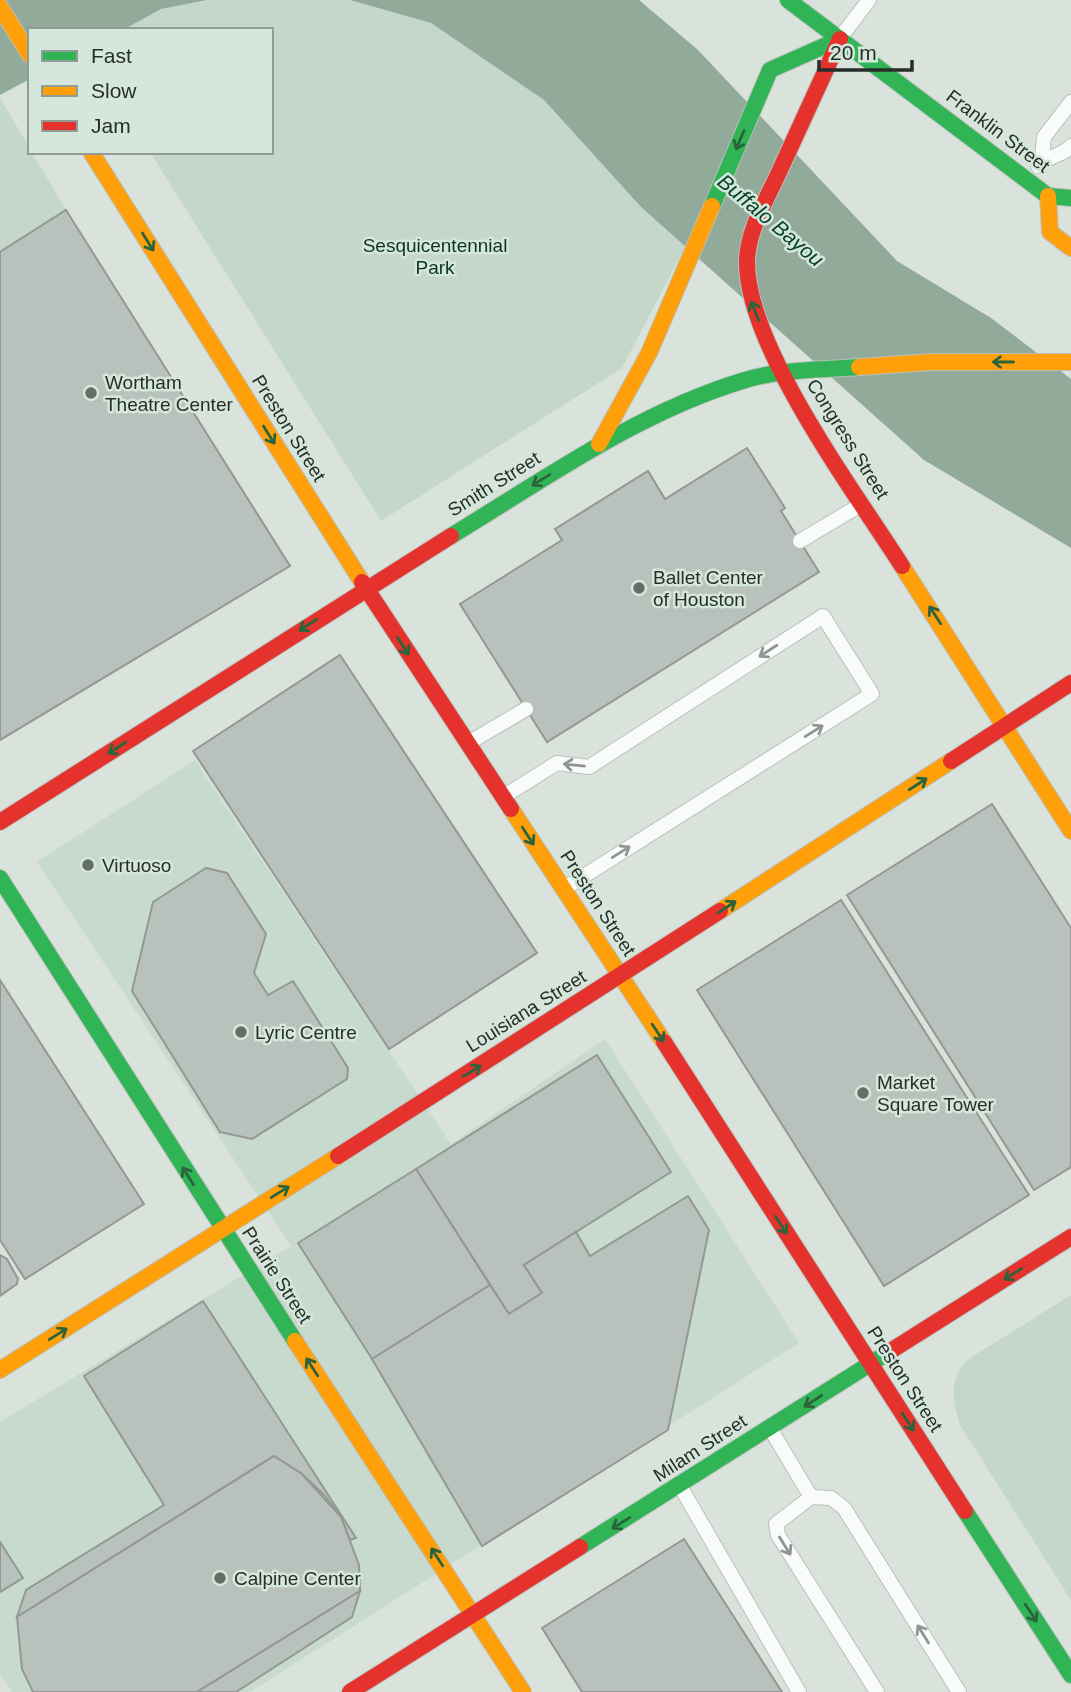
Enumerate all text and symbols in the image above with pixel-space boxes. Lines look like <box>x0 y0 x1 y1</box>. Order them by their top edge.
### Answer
legend <box>28 28 273 154</box>
scale bar <box>819 28 912 72</box>
text: 20 m <box>830 41 877 64</box>
text: Fast <box>91 44 132 67</box>
text: Slow <box>91 79 137 102</box>
street label: Franklin Street <box>942 85 1054 177</box>
text: Jam <box>91 114 131 137</box>
one-way arrow <box>733 128 746 150</box>
water label: Buffalo Bayou <box>714 169 829 271</box>
one-way arrow <box>141 232 155 252</box>
park label: Sesquicentennial Park <box>363 235 507 278</box>
one-way arrow <box>748 300 760 322</box>
one-way arrow <box>992 355 1015 369</box>
street label: Preston Street <box>248 371 330 486</box>
place label: Wortham Theatre Center <box>105 372 233 415</box>
street label: Congress Street <box>803 375 894 503</box>
marker: Wortham Theatre Center <box>83 385 99 401</box>
one-way arrow <box>262 424 276 444</box>
street label: Smith Street <box>444 447 544 521</box>
one-way arrow <box>531 473 551 487</box>
place label: Ballet Center of Houston <box>653 567 764 610</box>
marker: Ballet Center of Houston <box>631 580 647 596</box>
one-way arrow <box>927 606 941 626</box>
one-way arrow <box>299 617 318 632</box>
one-way arrow <box>397 635 411 655</box>
one-way arrow <box>758 645 778 659</box>
one-way arrow <box>803 723 823 737</box>
one-way arrow <box>107 741 127 755</box>
one-way arrow <box>563 759 586 772</box>
one-way arrow <box>907 776 927 790</box>
one-way arrow <box>522 825 536 845</box>
one-way arrow <box>611 844 630 859</box>
street label: Preston Street <box>556 846 640 960</box>
place label: Virtuoso <box>102 855 171 876</box>
marker: Virtuoso <box>80 857 96 873</box>
one-way arrow <box>717 900 736 915</box>
street label: Louisiana Street <box>462 965 590 1056</box>
place label: Lyric Centre <box>255 1022 357 1043</box>
one-way arrow <box>651 1023 666 1042</box>
marker: Lyric Centre <box>233 1024 249 1040</box>
one-way arrow <box>462 1063 481 1078</box>
place label: Market Square Tower <box>877 1072 995 1115</box>
marker: Market Square Tower <box>855 1085 871 1101</box>
one-way arrow <box>181 1167 196 1186</box>
one-way arrow <box>269 1185 289 1199</box>
one-way arrow <box>775 1214 789 1234</box>
street label: Prairie Street <box>238 1223 316 1328</box>
one-way arrow <box>1004 1267 1024 1281</box>
street label: Preston Street <box>863 1322 947 1436</box>
one-way arrow <box>47 1326 67 1340</box>
one-way arrow <box>305 1358 320 1377</box>
one-way arrow <box>804 1393 823 1408</box>
street label: Milam Street <box>650 1410 751 1486</box>
one-way arrow <box>901 1411 915 1431</box>
one-way arrow <box>612 1515 631 1530</box>
one-way arrow <box>778 1536 792 1556</box>
one-way arrow <box>429 1548 443 1568</box>
place label: Calpine Center <box>234 1568 361 1589</box>
marker: Calpine Center <box>212 1570 228 1586</box>
one-way arrow <box>1023 1603 1038 1622</box>
one-way arrow <box>915 1625 929 1645</box>

